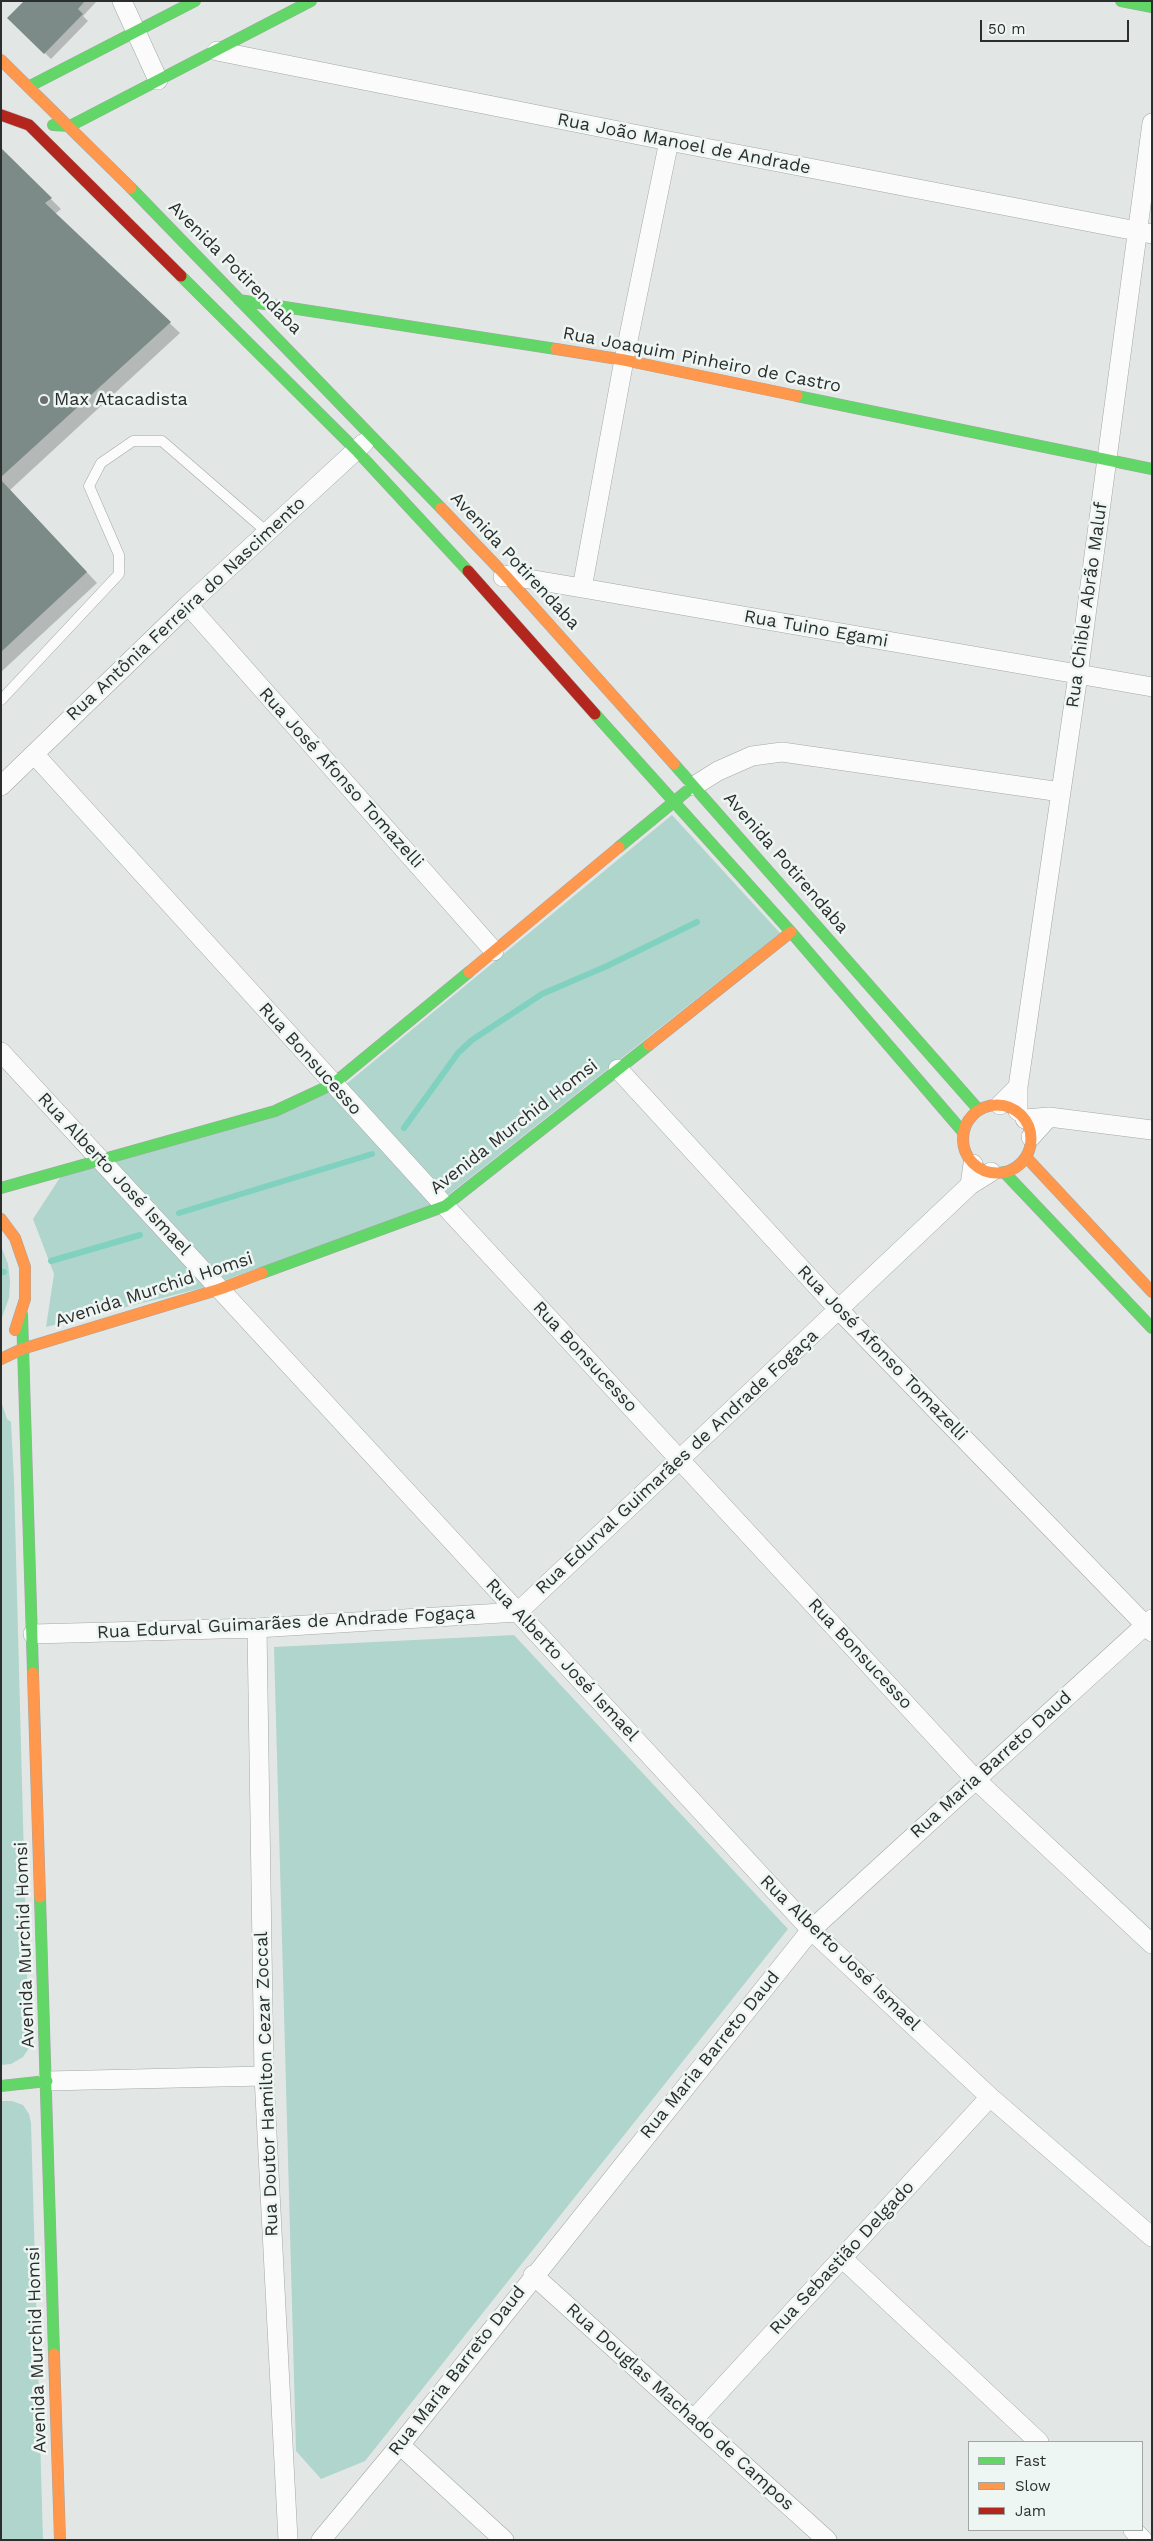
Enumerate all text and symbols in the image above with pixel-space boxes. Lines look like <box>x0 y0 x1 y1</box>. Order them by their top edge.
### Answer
scale bar <box>983 10 1132 42</box>
text: 50 m <box>988 20 1025 38</box>
street label: Rua João Manoel de Andrade <box>555 109 813 179</box>
street label: Avenida Potirendaba <box>164 197 306 339</box>
street label: Rua Joaquim Pinheiro de Castro <box>561 322 843 398</box>
place label: Max Atacadista <box>54 389 188 411</box>
marker: Max Atacadista <box>38 394 50 406</box>
street label: Avenida Potirendaba <box>446 488 584 634</box>
street label: Rua Antônia Ferreira do Nascimento <box>62 492 310 726</box>
street label: Rua Chible Abrão Maluf <box>1062 501 1112 709</box>
street label: Rua Tuino Egami <box>742 606 890 652</box>
street label: Rua José Afonso Tomazelli <box>254 683 428 873</box>
street label: Avenida Potirendaba <box>719 788 853 938</box>
street label: Rua Bonsucesso <box>254 998 366 1120</box>
street label: Avenida Murchid Homsi <box>426 1055 602 1199</box>
street label: Rua Alberto José Ismael <box>33 1088 195 1260</box>
street label: Avenida Murchid Homsi <box>52 1248 256 1332</box>
street label: Rua José Afonso Tomazelli <box>792 1261 972 1445</box>
street label: Rua Bonsucesso <box>528 1297 642 1417</box>
street label: Rua Edurval Guimarães de Andrade Fogaça <box>531 1325 823 1599</box>
street label: Rua Alberto José Ismael <box>481 1574 643 1746</box>
street label: Rua Bonsucesso <box>803 1594 917 1714</box>
street label: Rua Edurval Guimarães de Andrade Fogaça <box>96 1602 476 1644</box>
street label: Rua Maria Barreto Daud <box>906 1687 1076 1843</box>
street label: Avenida Murchid Homsi <box>11 1841 39 2049</box>
street label: Rua Alberto José Ismael <box>755 1871 925 2035</box>
street label: Rua Doutor Hamilton Cezar Zoccal <box>251 1931 283 2237</box>
street label: Rua Maria Barreto Daud <box>636 1967 784 2143</box>
street label: Rua Sebastião Delgado <box>765 2177 919 2339</box>
street label: Avenida Murchid Homsi <box>23 2246 51 2454</box>
street label: Rua Maria Barreto Daud <box>384 2282 530 2460</box>
street label: Rua Douglas Machado de Campos <box>562 2299 798 2515</box>
legend <box>968 2441 1143 2531</box>
text: Fast <box>1015 2452 1046 2470</box>
text: Slow <box>1015 2477 1051 2495</box>
text: Jam <box>1015 2502 1046 2520</box>

